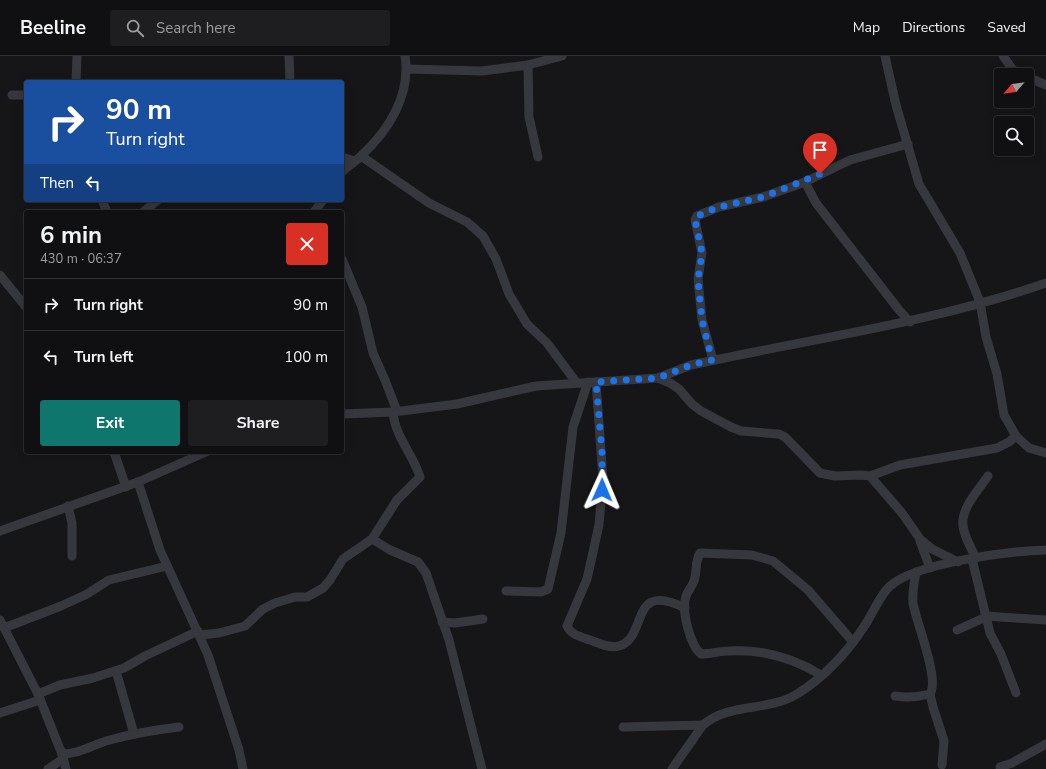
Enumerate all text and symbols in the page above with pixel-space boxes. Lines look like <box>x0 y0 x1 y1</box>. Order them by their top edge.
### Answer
search box <box>110 10 390 46</box>
text: Beeline <box>20 15 86 41</box>
icon: search <box>124 17 146 39</box>
text: Search here <box>156 18 236 38</box>
text: Map <box>853 18 880 37</box>
text: Directions <box>902 18 965 37</box>
text: Saved <box>987 18 1026 37</box>
north arrow <box>994 68 1034 108</box>
map controls <box>994 68 1034 156</box>
text: 90 m <box>106 91 172 129</box>
icon: right <box>40 96 92 148</box>
button: search <box>994 116 1034 156</box>
text: Turn right <box>106 127 185 151</box>
pin <box>803 133 837 174</box>
icon: arrive <box>809 139 831 161</box>
icon: left <box>82 172 104 194</box>
text: Then <box>40 173 74 193</box>
text: 6 min <box>40 219 102 251</box>
button: close <box>286 223 328 265</box>
text: 430 m · 06:37 <box>40 250 122 268</box>
icon: right <box>40 294 62 316</box>
text: Turn right <box>74 295 143 315</box>
text: 90 m <box>293 295 328 315</box>
icon: left <box>40 346 62 368</box>
text: Turn left <box>74 347 133 367</box>
text: 100 m <box>284 347 328 367</box>
button: Exit <box>40 400 180 446</box>
button: Share <box>188 400 328 446</box>
position arrow <box>581 469 623 511</box>

